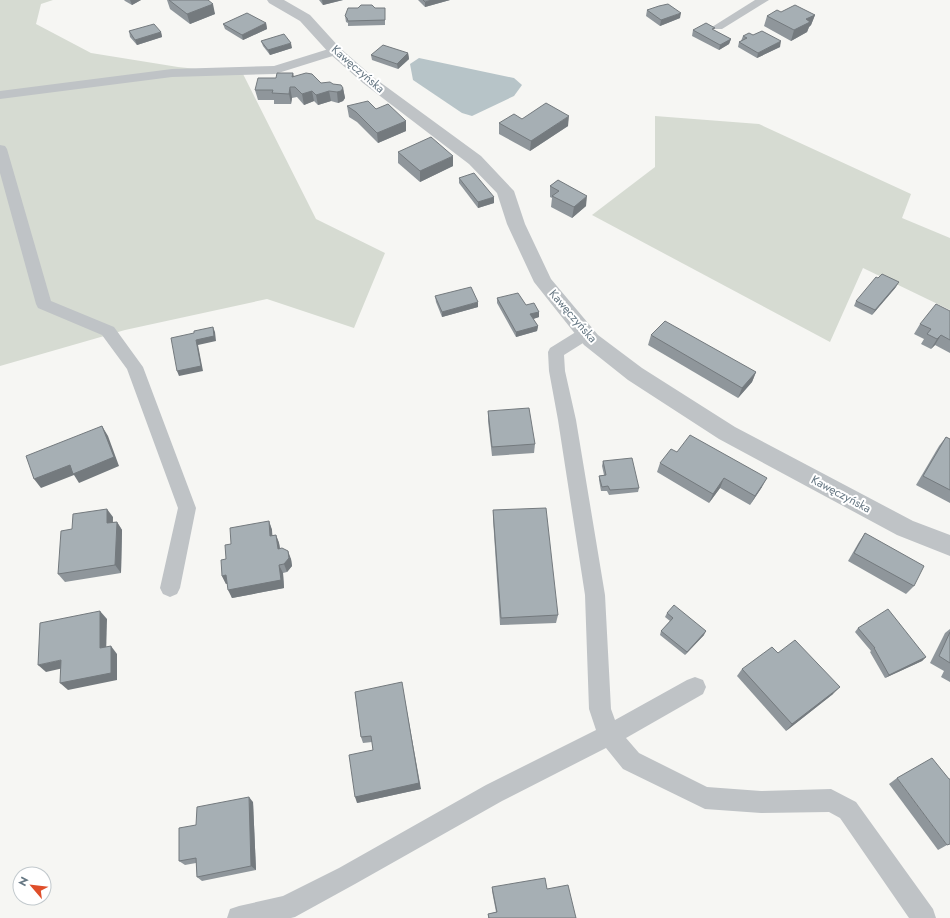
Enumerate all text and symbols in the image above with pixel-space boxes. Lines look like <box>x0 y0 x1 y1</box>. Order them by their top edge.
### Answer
street label: Kawęczyńska <box>327 41 389 97</box>
street label: Kawęczyńska <box>545 285 601 347</box>
street label: Kawęczyńska <box>808 471 874 517</box>
north arrow <box>12 866 52 906</box>
text: N <box>14 874 32 889</box>

